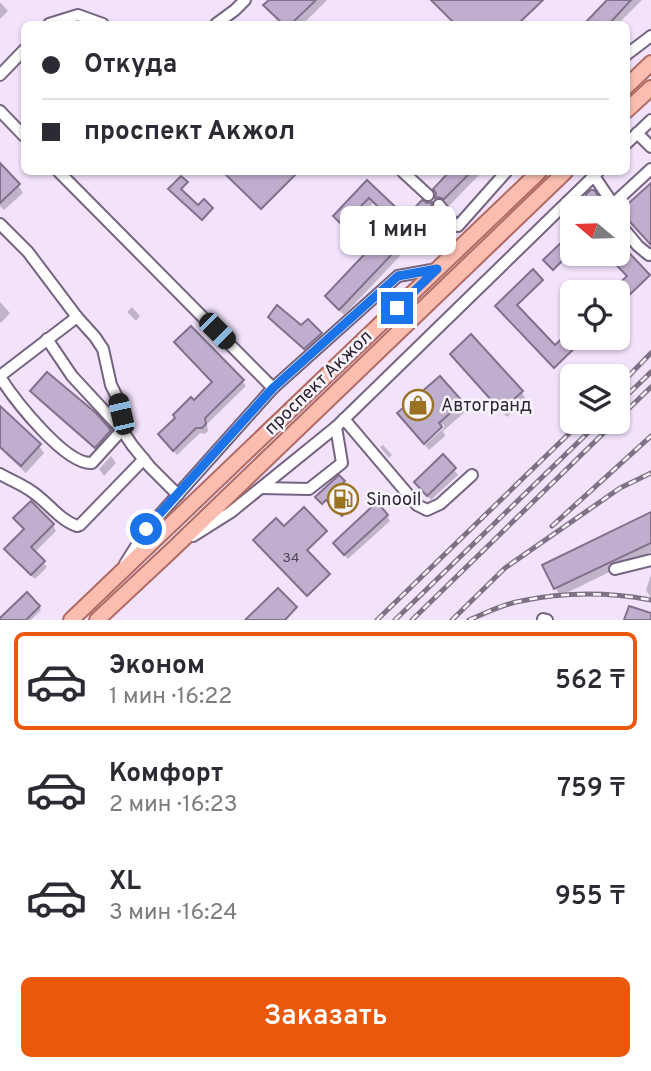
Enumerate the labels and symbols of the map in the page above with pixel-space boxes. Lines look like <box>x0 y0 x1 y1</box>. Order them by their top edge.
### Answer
north arrow <box>560 196 630 266</box>
callout: 1 мин <box>339 206 455 256</box>
route end <box>381 292 413 324</box>
car <box>195 309 240 353</box>
street label: проспект Акжол <box>260 326 378 440</box>
shop icon: Автогранд <box>401 388 435 422</box>
car <box>107 391 136 437</box>
place label: Автогранд <box>441 395 532 418</box>
fuel station icon: Sinooil <box>326 482 360 516</box>
place label: Sinooil <box>366 489 421 512</box>
route start <box>130 513 162 545</box>
house number: 34 <box>282 550 300 567</box>

